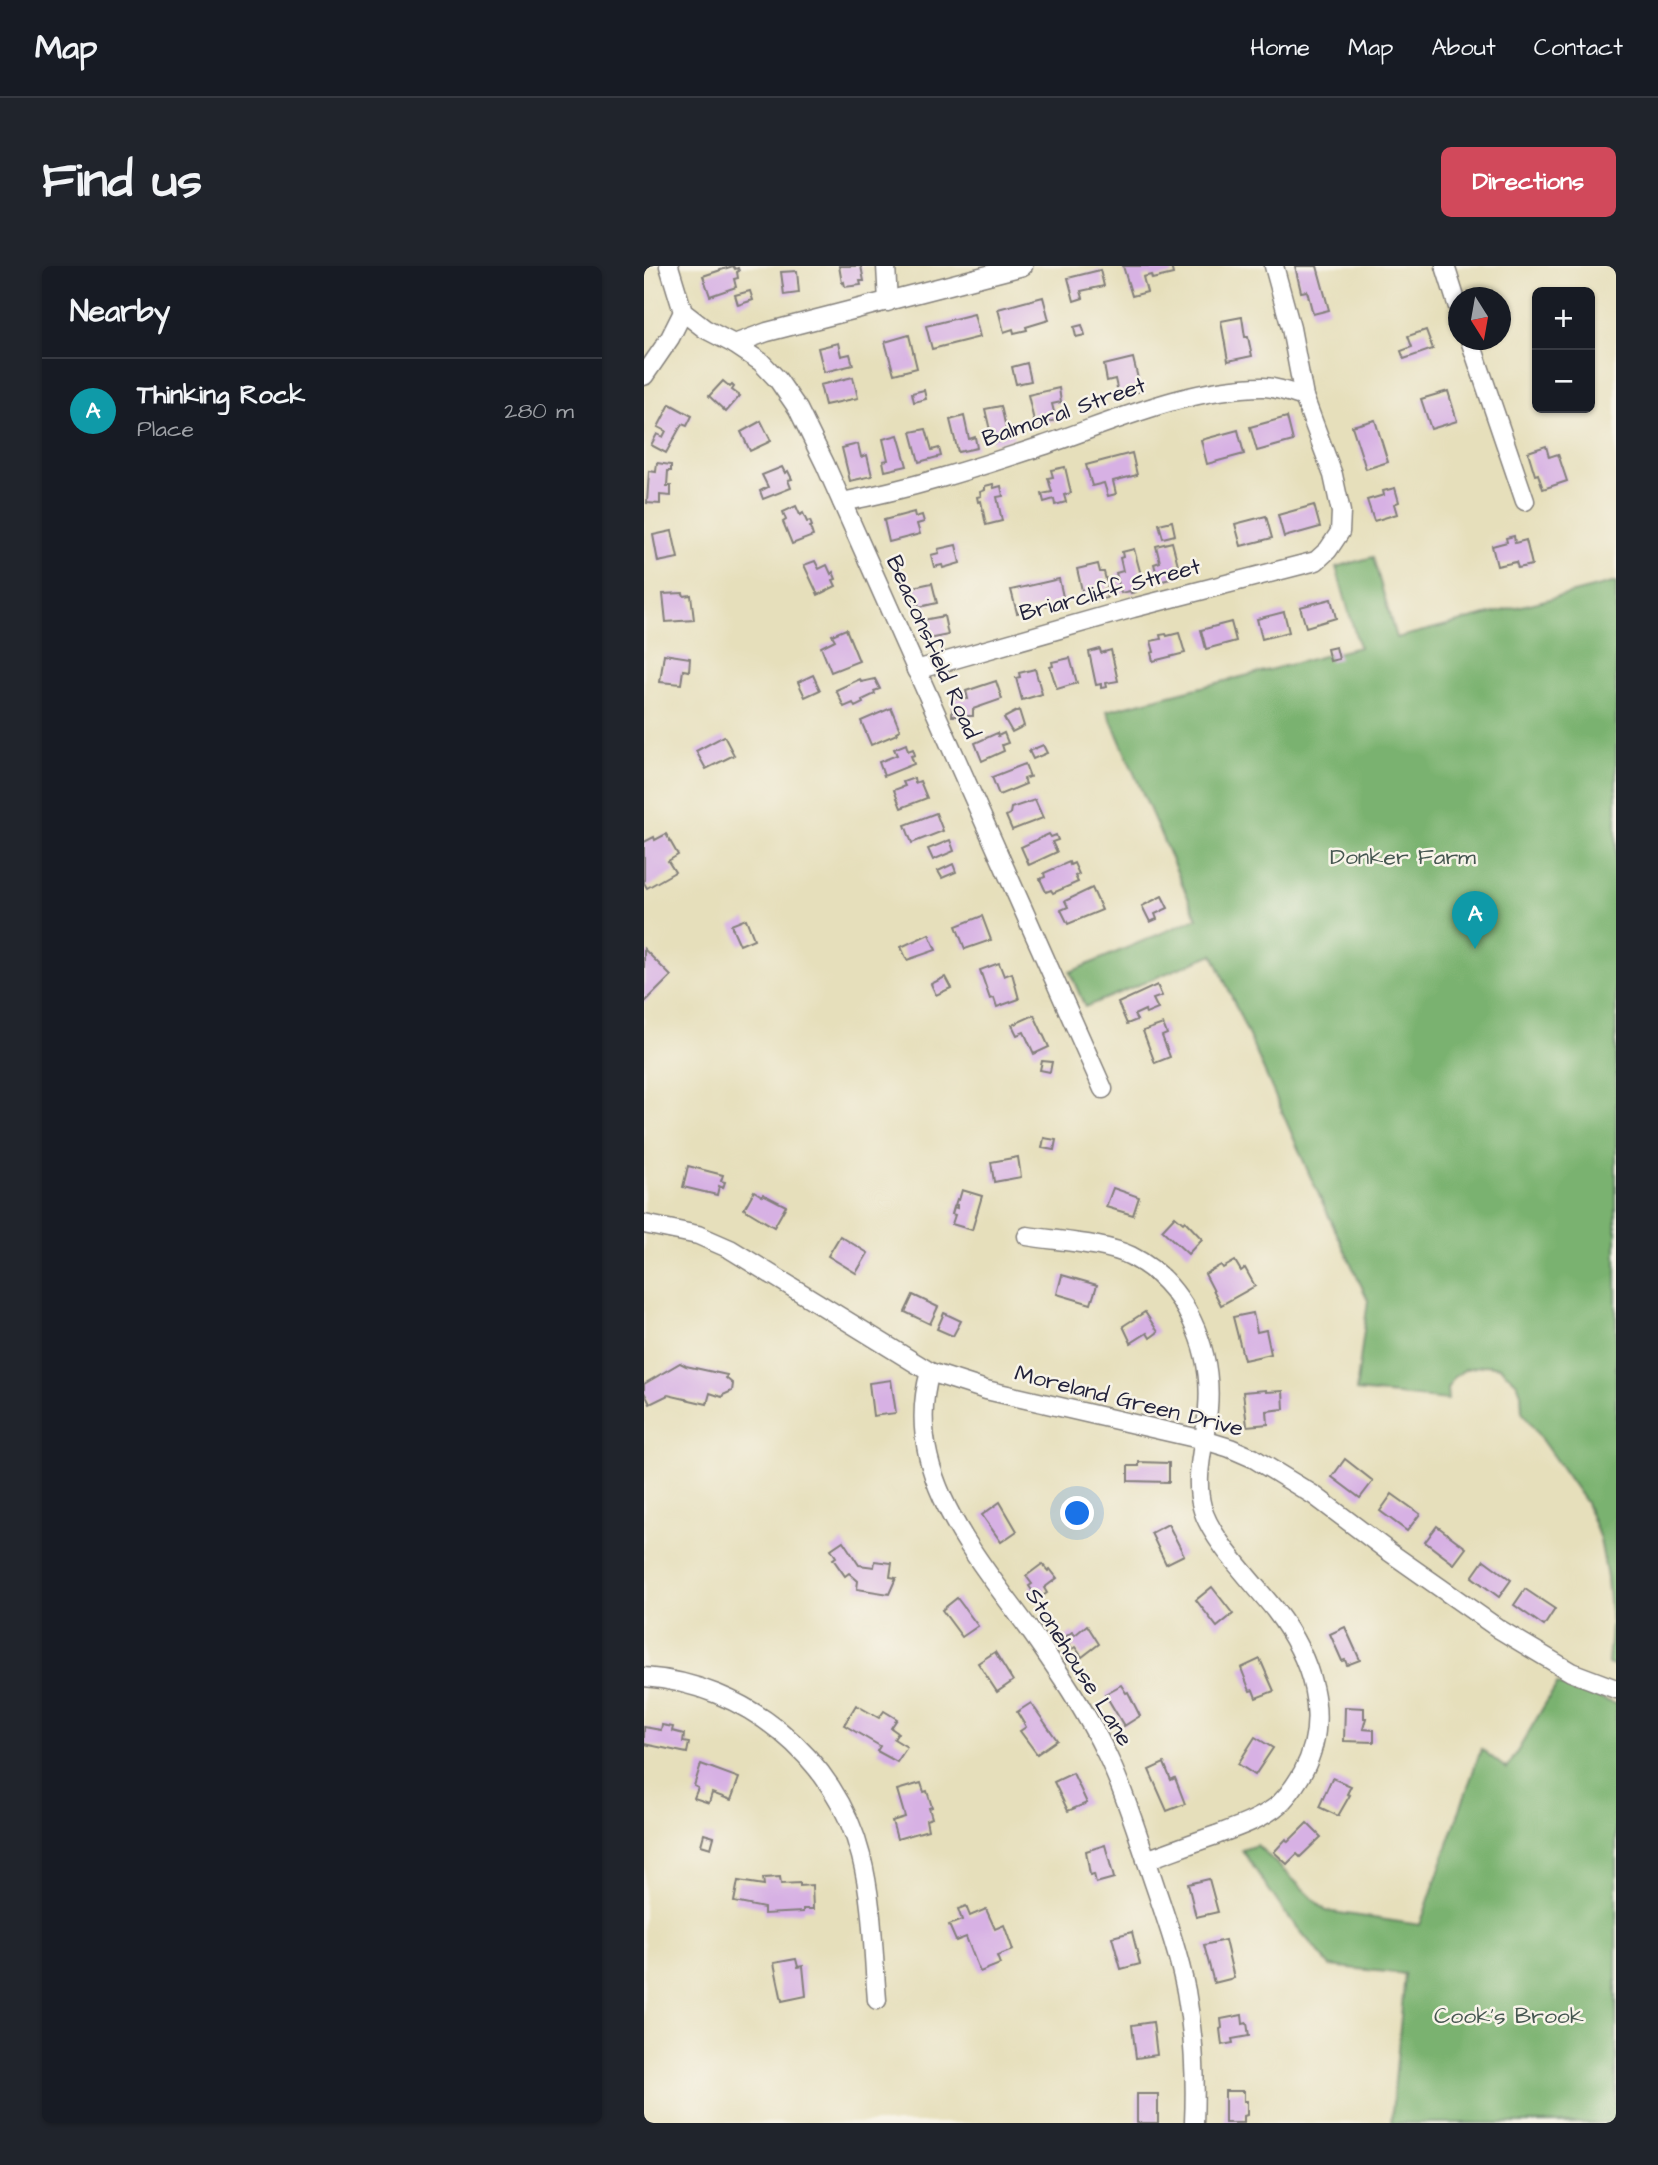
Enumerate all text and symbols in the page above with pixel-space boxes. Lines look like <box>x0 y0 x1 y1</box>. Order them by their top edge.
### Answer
text: Map <box>35 25 97 71</box>
text: Home <box>1250 31 1310 65</box>
text: Map <box>1348 31 1393 65</box>
text: About <box>1431 31 1496 65</box>
text: Contact <box>1534 31 1623 65</box>
button: Directions <box>1441 147 1616 217</box>
text: Find us <box>42 148 202 216</box>
north arrow <box>1448 287 1511 350</box>
map controls <box>1532 287 1595 413</box>
button: + <box>1532 287 1595 350</box>
text: Nearby <box>70 291 170 333</box>
button: − <box>1532 350 1595 413</box>
street label: Balmoral Street <box>978 369 1151 455</box>
text: Thinking Rock <box>137 377 305 413</box>
text: A <box>86 395 100 427</box>
text: 280 m <box>504 395 574 427</box>
text: Place <box>137 413 194 445</box>
street label: Beaconsfield Road <box>878 550 988 744</box>
street label: Briarcliff Street <box>1016 550 1205 630</box>
park label: Donker Farm <box>1330 841 1476 873</box>
pin: A <box>1452 891 1498 949</box>
street label: Moreland Green Drive <box>1011 1357 1247 1445</box>
your location <box>1060 1496 1094 1530</box>
street label: Stonehouse Lane <box>1017 1581 1141 1753</box>
park label: Cook's Brook <box>1434 2000 1584 2032</box>

